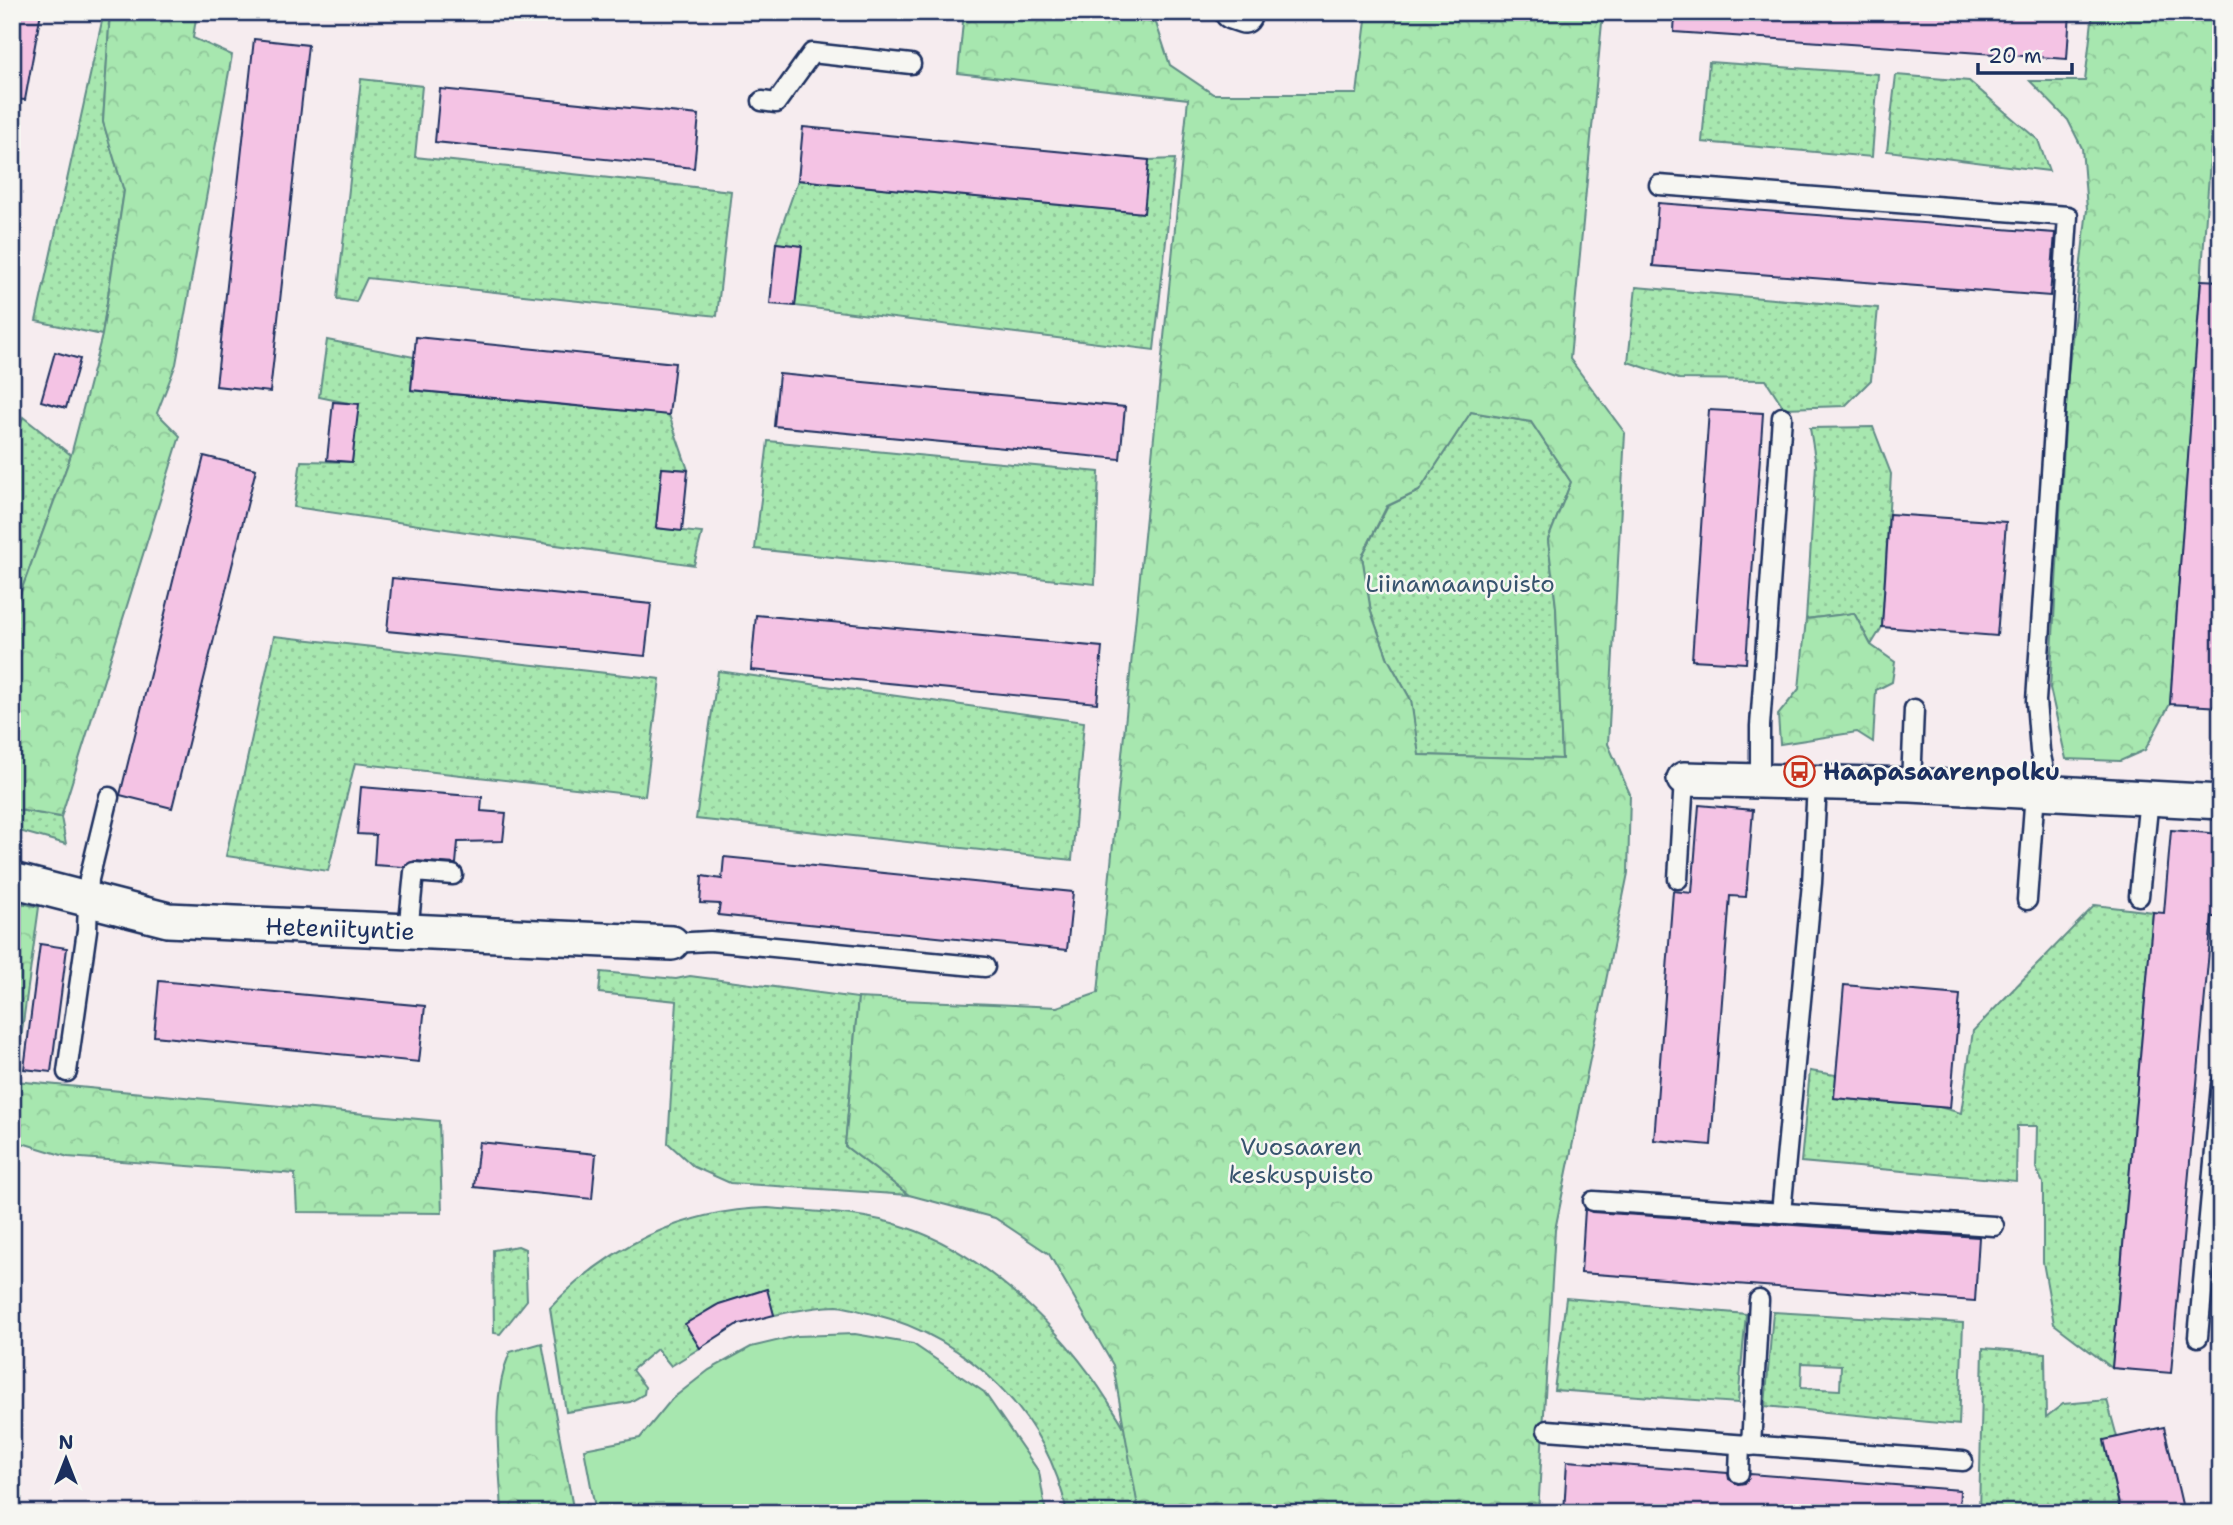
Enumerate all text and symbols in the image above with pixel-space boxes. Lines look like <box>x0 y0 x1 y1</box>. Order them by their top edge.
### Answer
scale bar <box>1978 32 2072 76</box>
text: 20 m <box>1988 42 2042 70</box>
park label: Liinamaanpuisto <box>1365 568 1555 600</box>
bus stop icon: Haapasaarenpolku <box>1783 755 1817 789</box>
place label: Haapasaarenpolku <box>1823 756 2060 788</box>
street label: Heteniityntie <box>265 910 415 948</box>
park label: Vuosaaren keskuspuisto <box>1228 1131 1374 1191</box>
north arrow <box>32 1424 102 1494</box>
text: N <box>58 1430 74 1455</box>

